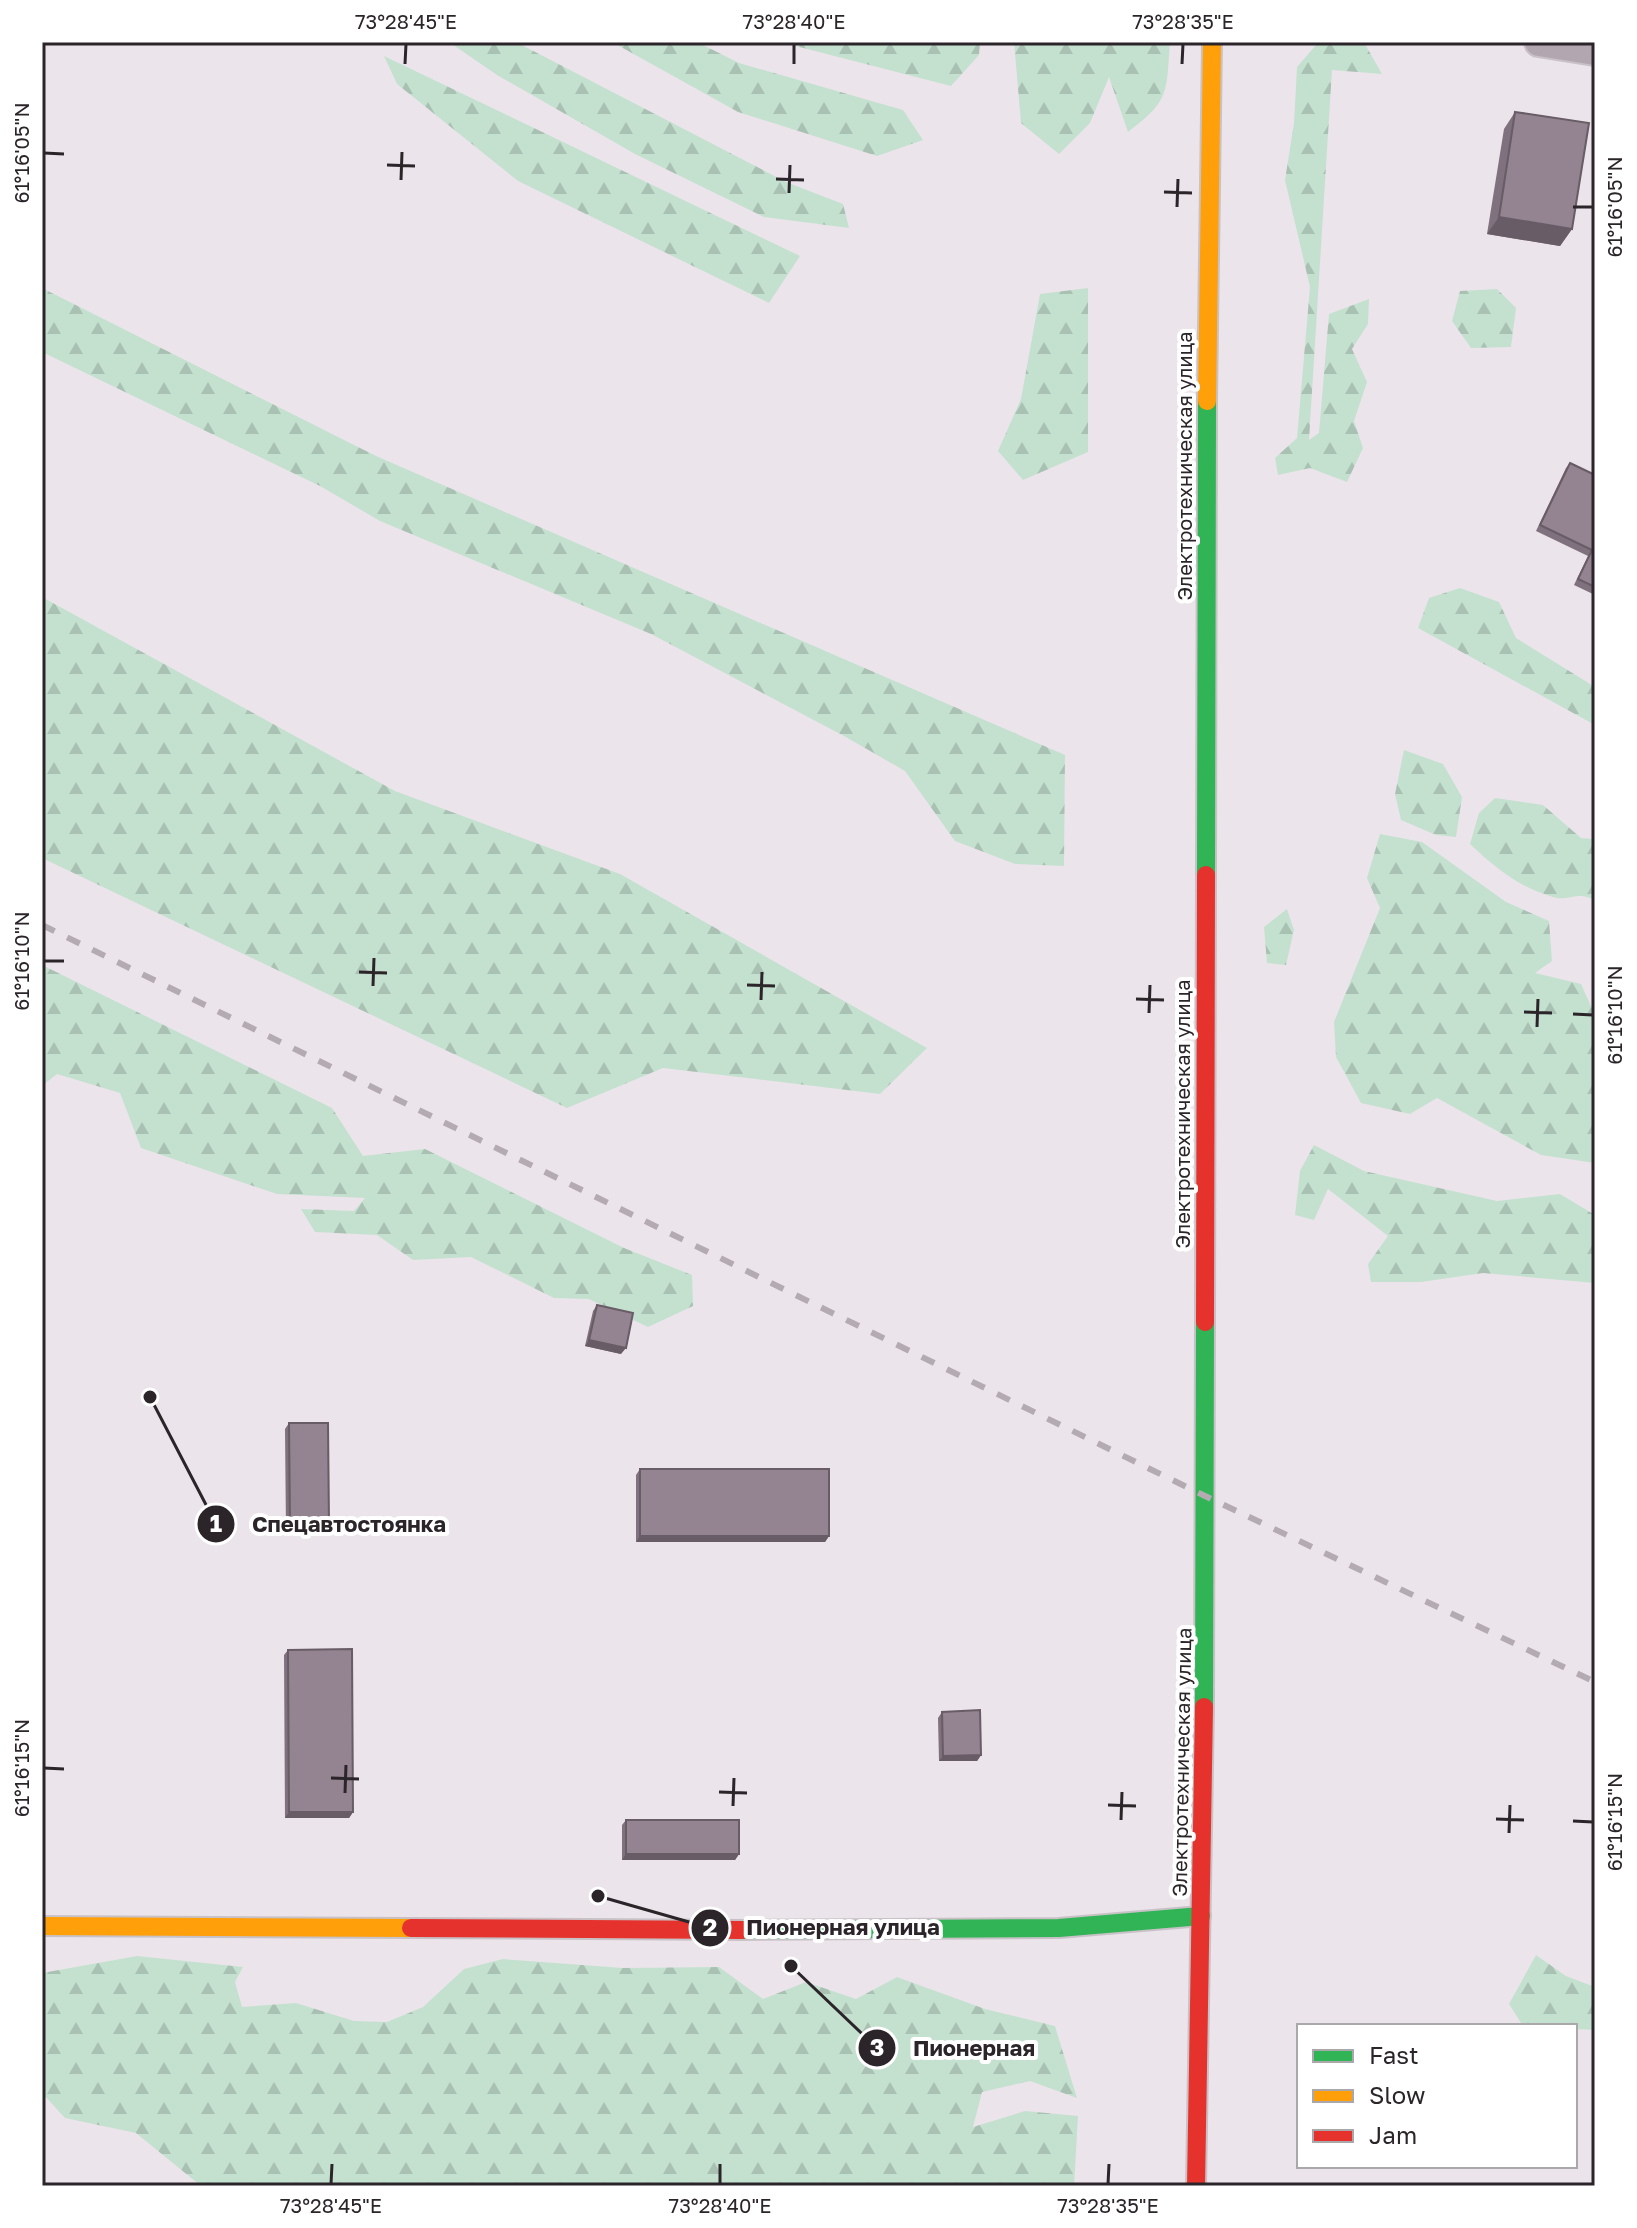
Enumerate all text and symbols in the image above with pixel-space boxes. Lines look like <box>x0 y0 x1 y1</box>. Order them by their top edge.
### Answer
text: 73°28'45"E <box>355 9 457 33</box>
text: 73°28'40"E <box>743 9 845 33</box>
text: 73°28'35"E <box>1132 9 1234 33</box>
text: 61°16'05"N <box>9 102 33 204</box>
text: 61°16'05"N <box>1602 156 1626 258</box>
street label: Электротехническая улица <box>1172 331 1196 601</box>
text: 61°16'10"N <box>9 911 33 1011</box>
text: 61°16'10"N <box>1602 965 1626 1065</box>
street label: Электротехническая улица <box>1170 979 1194 1249</box>
callout: Спецавтостоянка <box>196 1501 462 1547</box>
text: 1 <box>210 1508 222 1537</box>
text: Спецавтостоянка <box>252 1510 446 1537</box>
street label: Электротехническая улица <box>1167 1627 1195 1897</box>
text: 61°16'15"N <box>9 1719 33 1817</box>
text: 61°16'15"N <box>1602 1773 1626 1871</box>
callout: Пионерная улица <box>690 1905 955 1951</box>
text: 2 <box>703 1912 717 1941</box>
text: Пионерная улица <box>746 1913 940 1940</box>
legend <box>1297 2024 1577 2168</box>
callout: Пионерная <box>857 2025 1051 2071</box>
text: 3 <box>870 2032 884 2061</box>
text: Пионерная <box>913 2034 1035 2061</box>
text: Fast <box>1369 2040 1419 2069</box>
text: Slow <box>1369 2080 1425 2109</box>
text: Jam <box>1369 2120 1417 2149</box>
text: 73°28'45"E <box>280 2193 382 2217</box>
text: 73°28'40"E <box>669 2193 771 2217</box>
text: 73°28'35"E <box>1057 2193 1159 2217</box>

